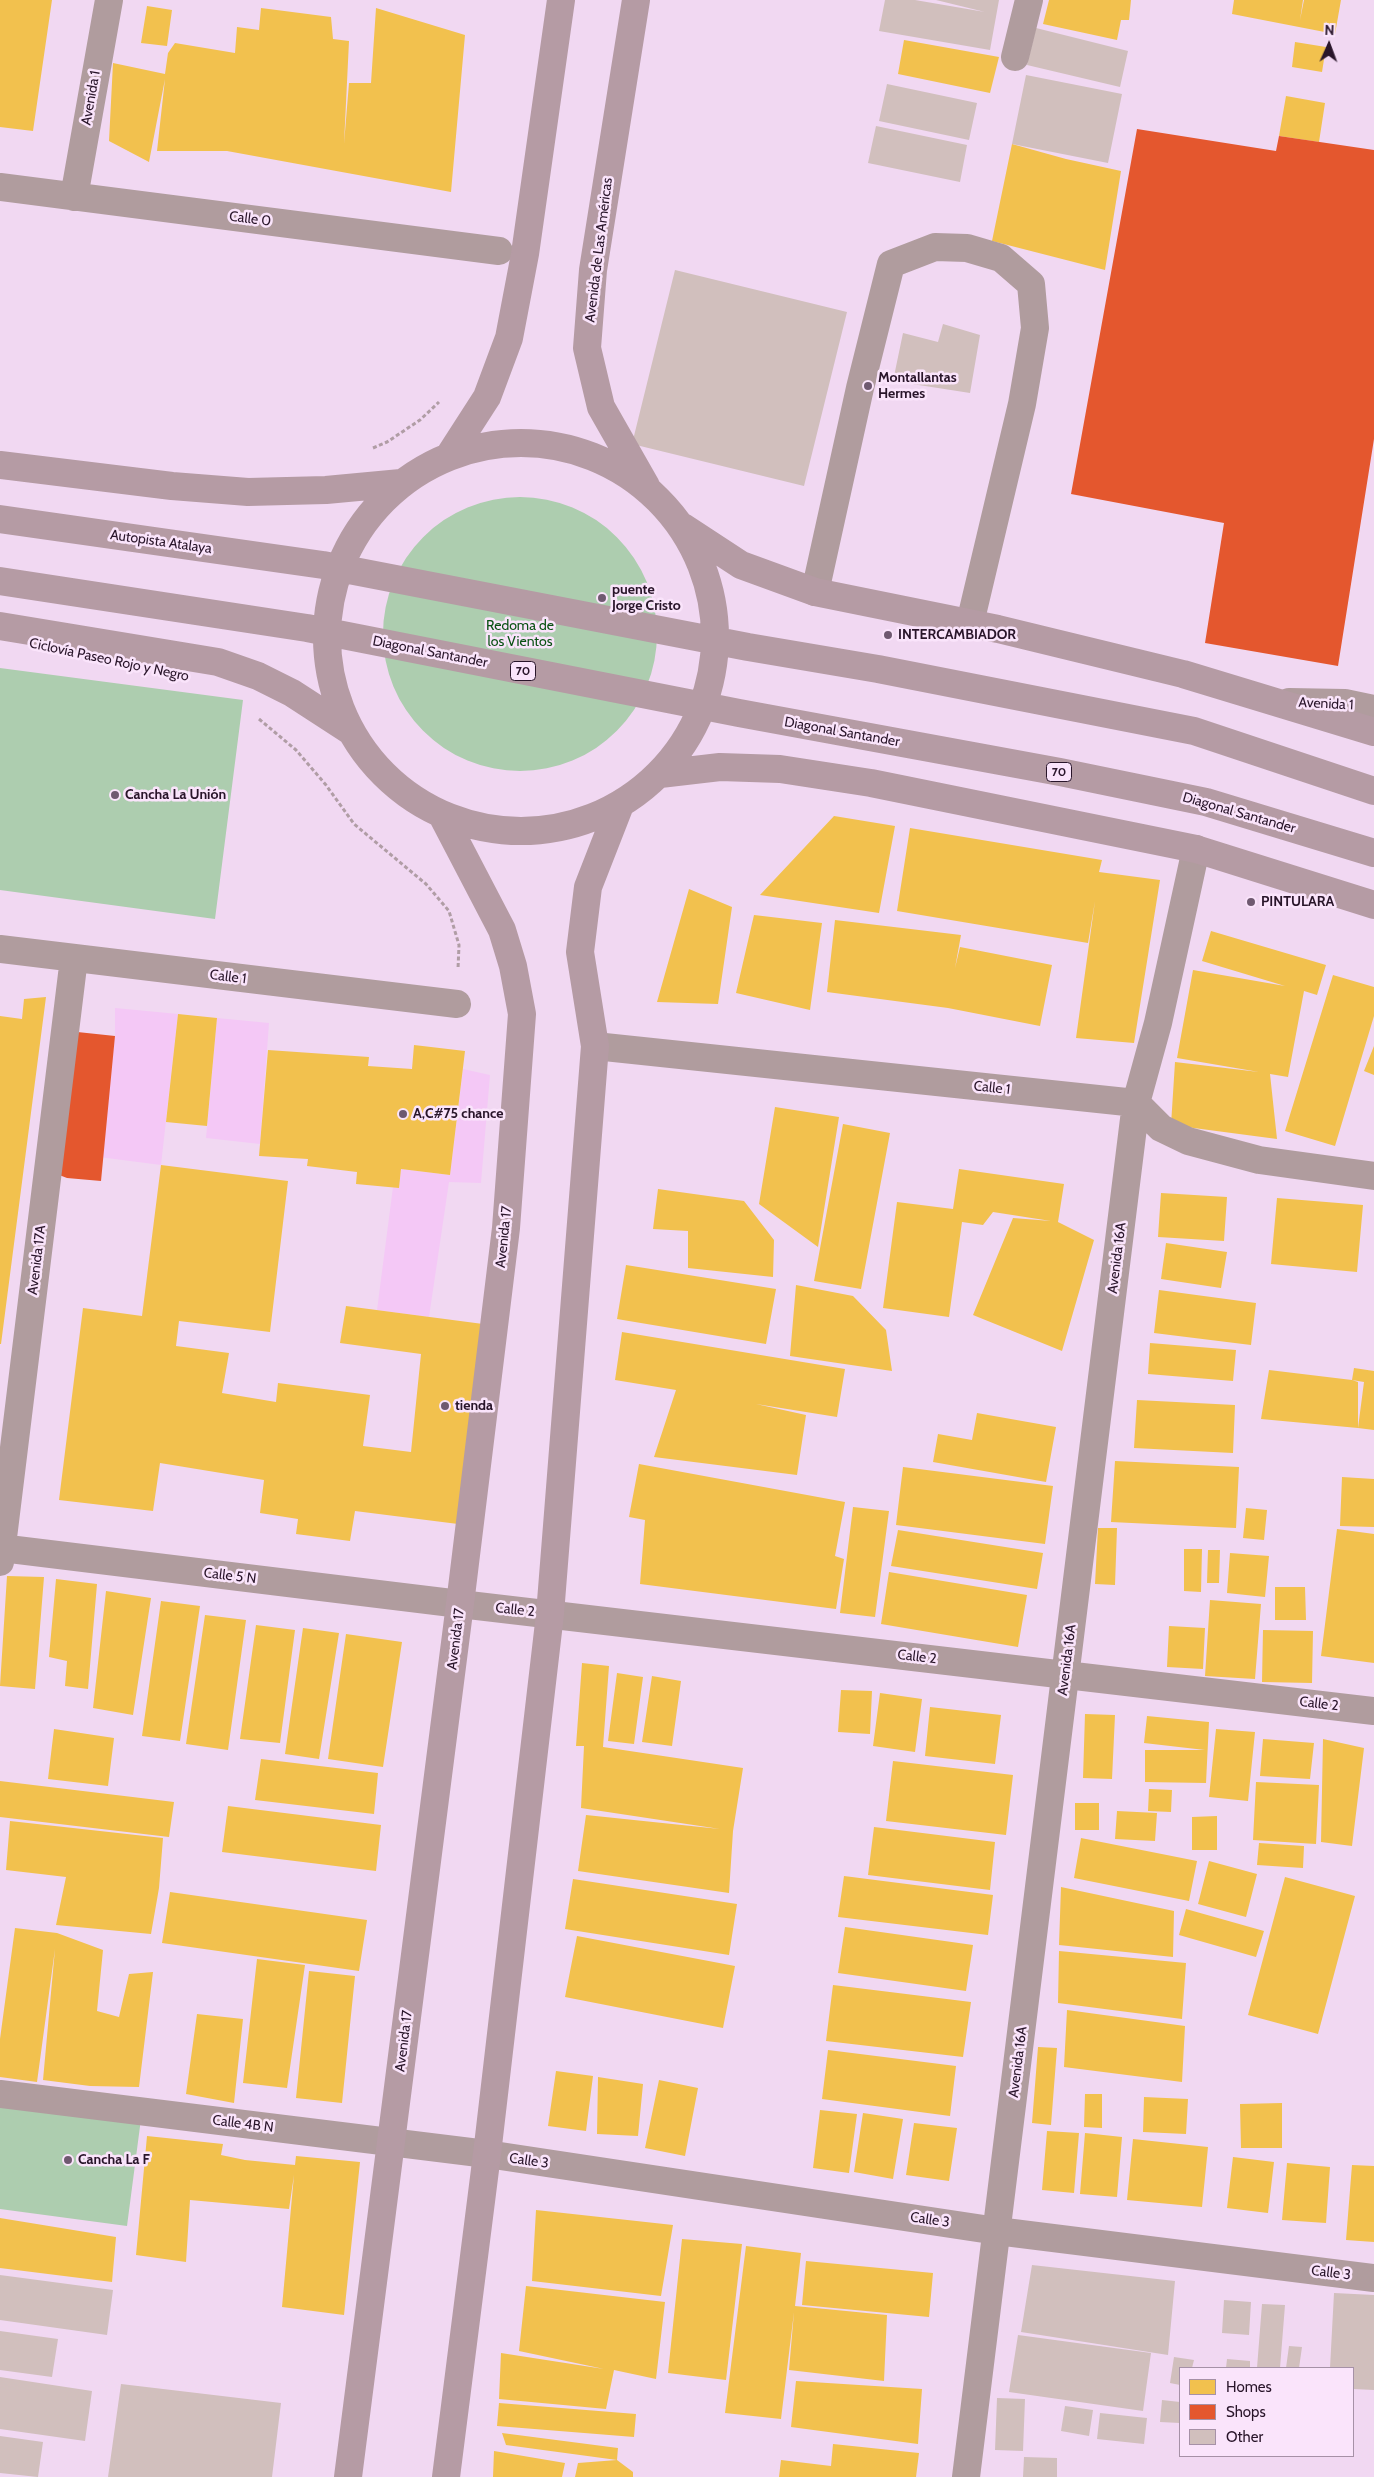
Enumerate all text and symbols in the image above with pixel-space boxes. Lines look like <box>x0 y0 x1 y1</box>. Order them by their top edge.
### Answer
north arrow <box>1304 20 1354 70</box>
text: N <box>1324 21 1335 39</box>
street label: Avenida 1 <box>78 69 104 127</box>
street label: Avenida de Las Américas <box>582 177 616 323</box>
street label: Calle 0 <box>228 208 272 230</box>
place label: Montallantas Hermes <box>878 370 957 402</box>
marker: Montallantas Hermes <box>862 380 874 392</box>
street label: Autopista Atalaya <box>109 527 213 557</box>
place label: puente Jorge Cristo <box>612 582 681 614</box>
marker: puente Jorge Cristo <box>596 592 608 604</box>
park label: Redoma de los Vientos <box>486 618 554 650</box>
place label: INTERCAMBIADOR <box>898 627 1016 643</box>
marker: INTERCAMBIADOR <box>882 629 894 641</box>
street label: Diagonal Santander <box>371 633 489 671</box>
street label: Ciclovía Paseo Rojo y Negro <box>28 635 190 685</box>
road number: 70 <box>510 661 536 680</box>
street label: Avenida 1 <box>1298 694 1354 714</box>
street label: Diagonal Santander <box>783 714 901 750</box>
road number: 70 <box>1046 762 1072 782</box>
place label: Cancha La Unión <box>125 787 226 803</box>
marker: Cancha La Unión <box>109 789 121 801</box>
street label: Diagonal Santander <box>1181 789 1297 837</box>
place label: PINTULARA <box>1261 894 1334 910</box>
marker: PINTULARA <box>1245 896 1257 908</box>
street label: Calle 1 <box>209 966 247 988</box>
street label: Calle 1 <box>973 1078 1011 1098</box>
place label: A,C#75 chance <box>413 1106 504 1122</box>
marker: A,C#75 chance <box>397 1108 409 1120</box>
street label: Avenida 17 <box>492 1205 516 1269</box>
street label: Avenida 16A <box>1104 1221 1130 1295</box>
street label: Avenida 17A <box>24 1224 50 1296</box>
place label: tienda <box>455 1398 493 1414</box>
marker: tienda <box>439 1400 451 1412</box>
street label: Calle 5 N <box>203 1564 257 1588</box>
street label: Calle 2 <box>494 1600 536 1620</box>
street label: Avenida 17 <box>444 1607 468 1671</box>
street label: Avenida 16A <box>1054 1623 1080 1697</box>
street label: Calle 2 <box>896 1646 938 1668</box>
street label: Calle 2 <box>1298 1693 1340 1715</box>
street label: Avenida 17 <box>392 2009 416 2073</box>
street label: Avenida 16A <box>1005 2025 1031 2099</box>
street label: Calle 4B N <box>211 2112 275 2136</box>
street label: Calle 3 <box>508 2150 550 2172</box>
place label: Cancha La F <box>78 2152 150 2168</box>
marker: Cancha La F <box>62 2154 74 2166</box>
street label: Calle 3 <box>909 2209 951 2231</box>
street label: Calle 3 <box>1310 2262 1352 2284</box>
legend <box>1179 2367 1354 2457</box>
text: Homes <box>1226 2378 1272 2396</box>
text: Shops <box>1226 2403 1266 2421</box>
text: Other <box>1226 2428 1263 2446</box>

